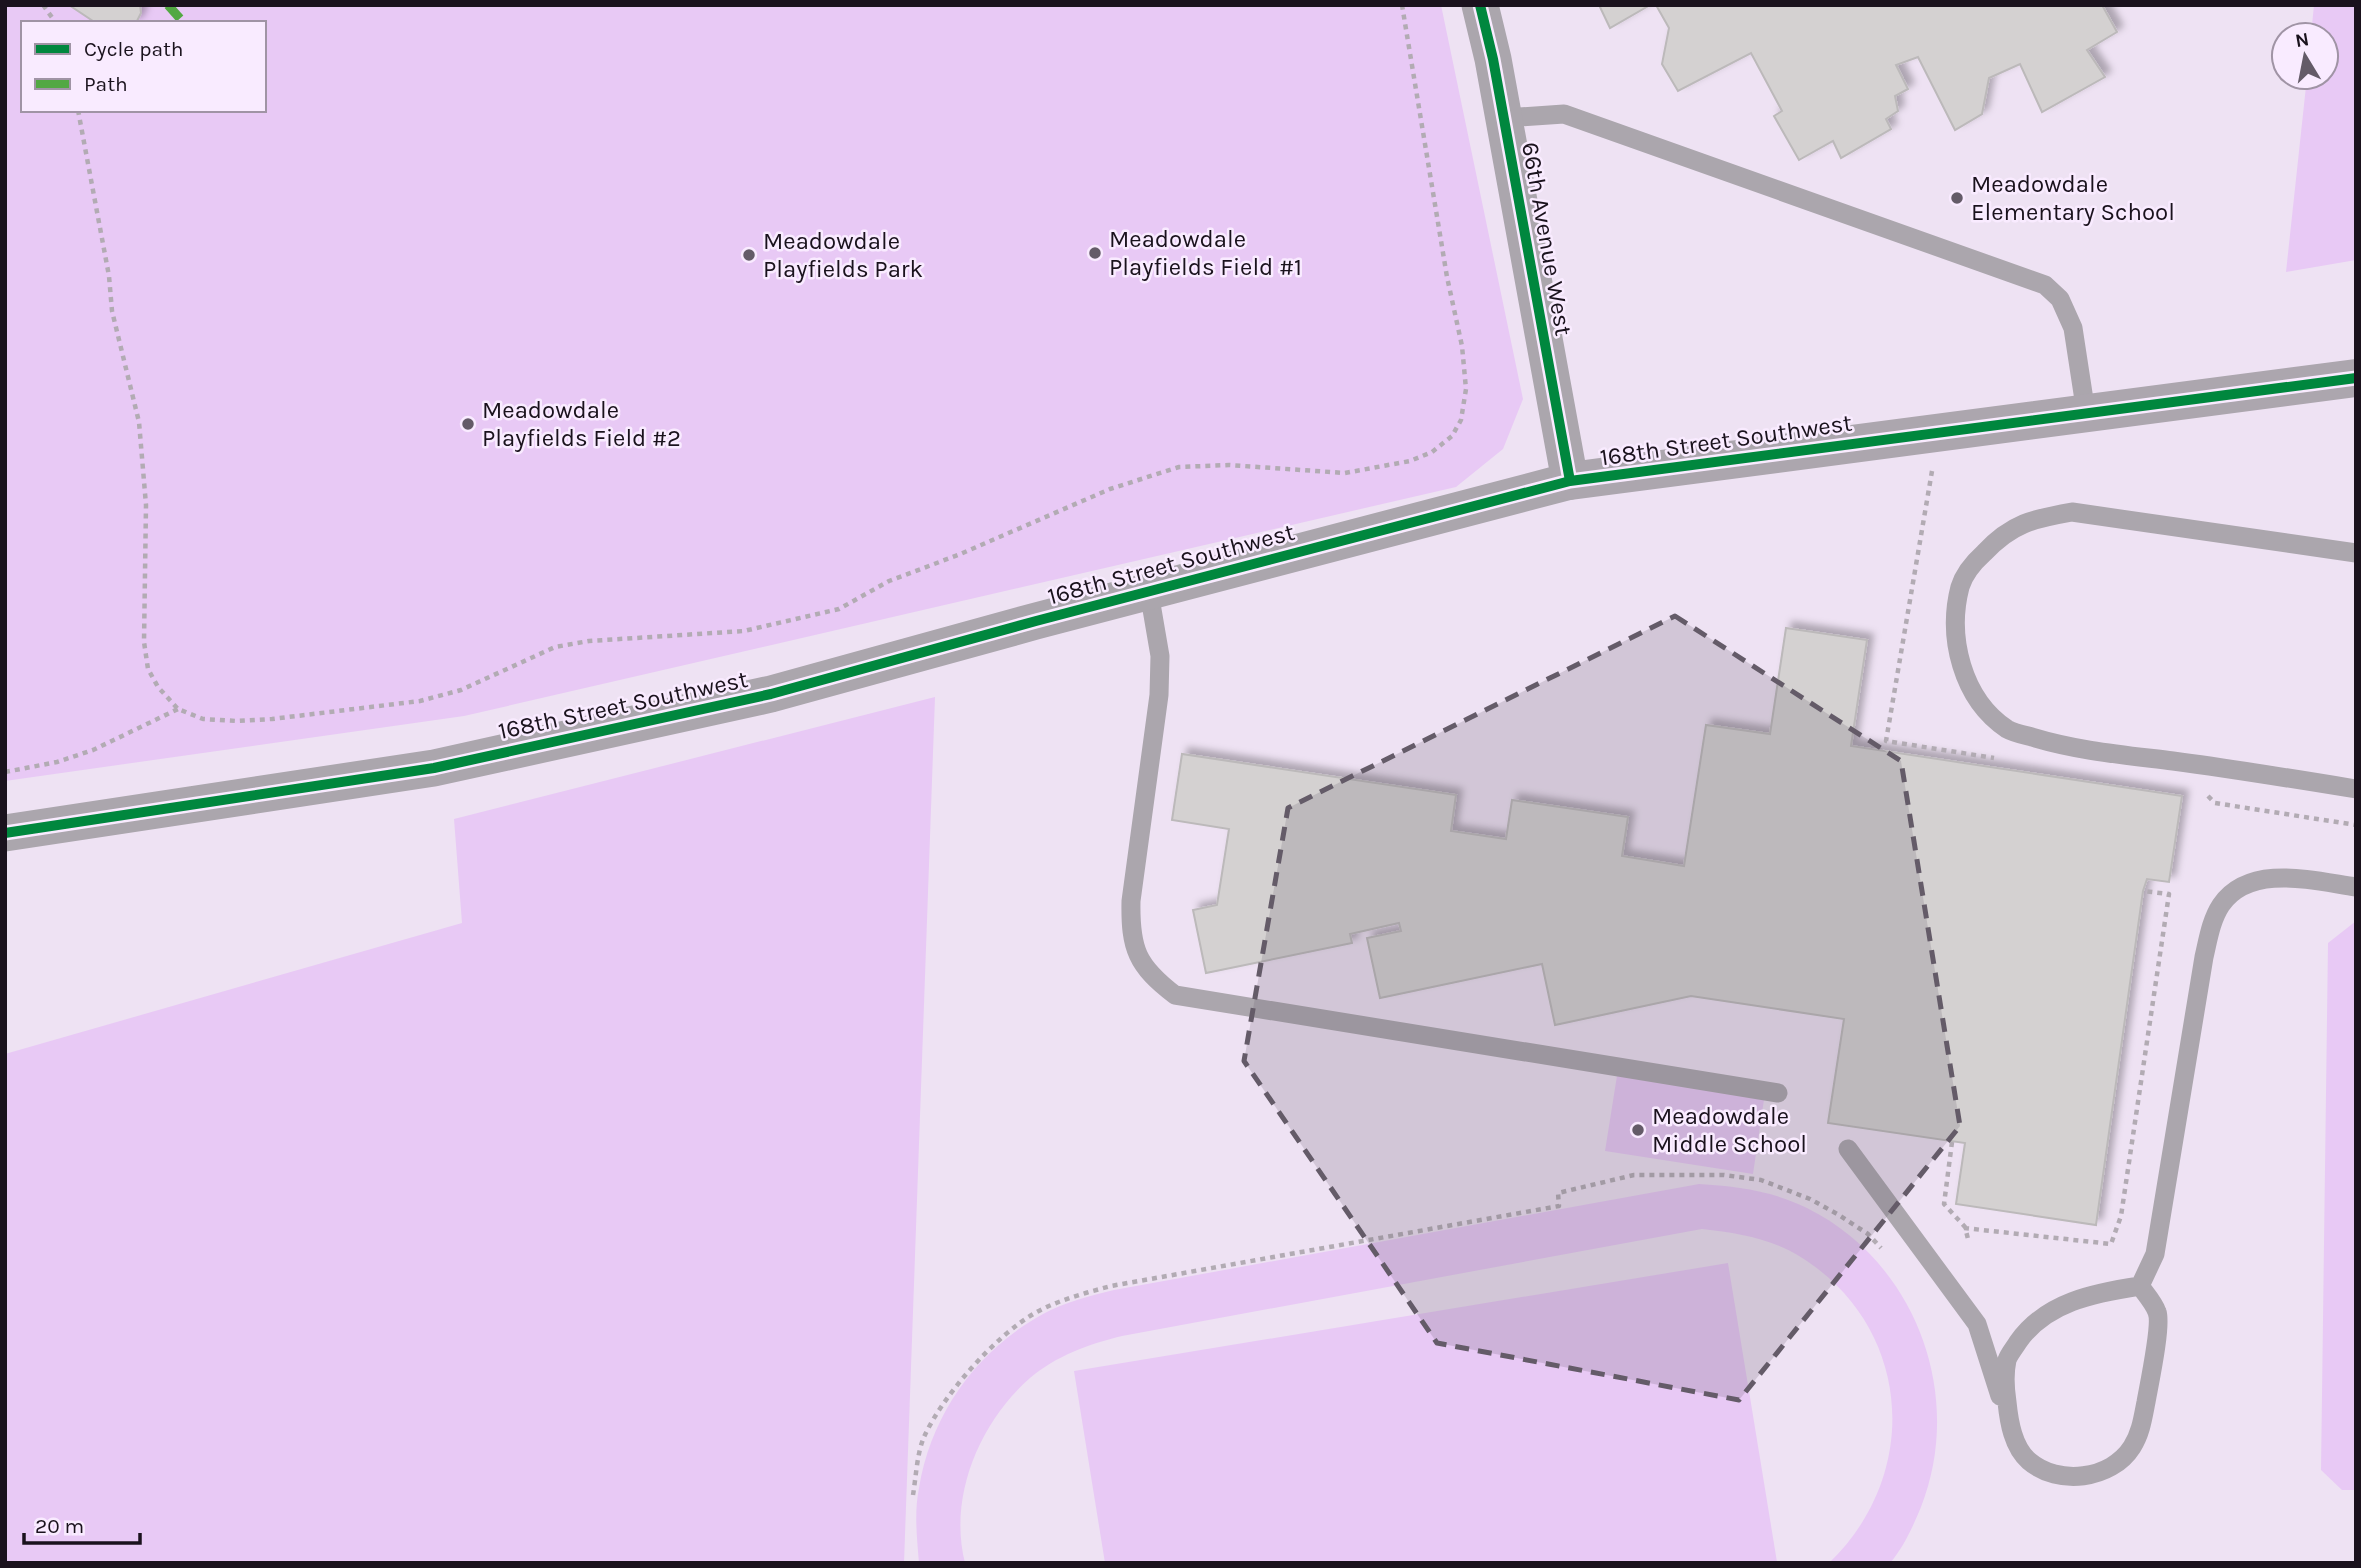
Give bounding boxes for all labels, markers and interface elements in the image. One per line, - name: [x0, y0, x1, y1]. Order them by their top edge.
- legend: [21, 21, 266, 112]
- north arrow: [2270, 21, 2340, 91]
- text: N: [2294, 28, 2311, 52]
- text: Cycle path: [84, 37, 184, 61]
- text: Path: [84, 72, 128, 96]
- street label: 66th Avenue West: [1516, 140, 1578, 338]
- place label: Meadowdale Elementary School: [1971, 170, 2175, 226]
- marker: Meadowdale Elementary School: [1949, 190, 1965, 206]
- place label: Meadowdale Playfields Field #1: [1109, 225, 1302, 281]
- place label: Meadowdale Playfields Park: [763, 227, 923, 283]
- marker: Meadowdale Playfields Field #1: [1087, 245, 1103, 261]
- marker: Meadowdale Playfields Park: [741, 247, 757, 263]
- place label: Meadowdale Playfields Field #2: [482, 396, 681, 452]
- street label: 168th Street Southwest: [1598, 408, 1854, 472]
- marker: Meadowdale Playfields Field #2: [460, 416, 476, 432]
- street label: 168th Street Southwest: [1045, 518, 1297, 610]
- street label: 168th Street Southwest: [496, 665, 750, 745]
- place label: Meadowdale Middle School: [1652, 1102, 1807, 1158]
- marker: Meadowdale Middle School: [1630, 1122, 1646, 1138]
- scale bar: [24, 1502, 140, 1546]
- text: 20 m: [35, 1514, 84, 1538]

